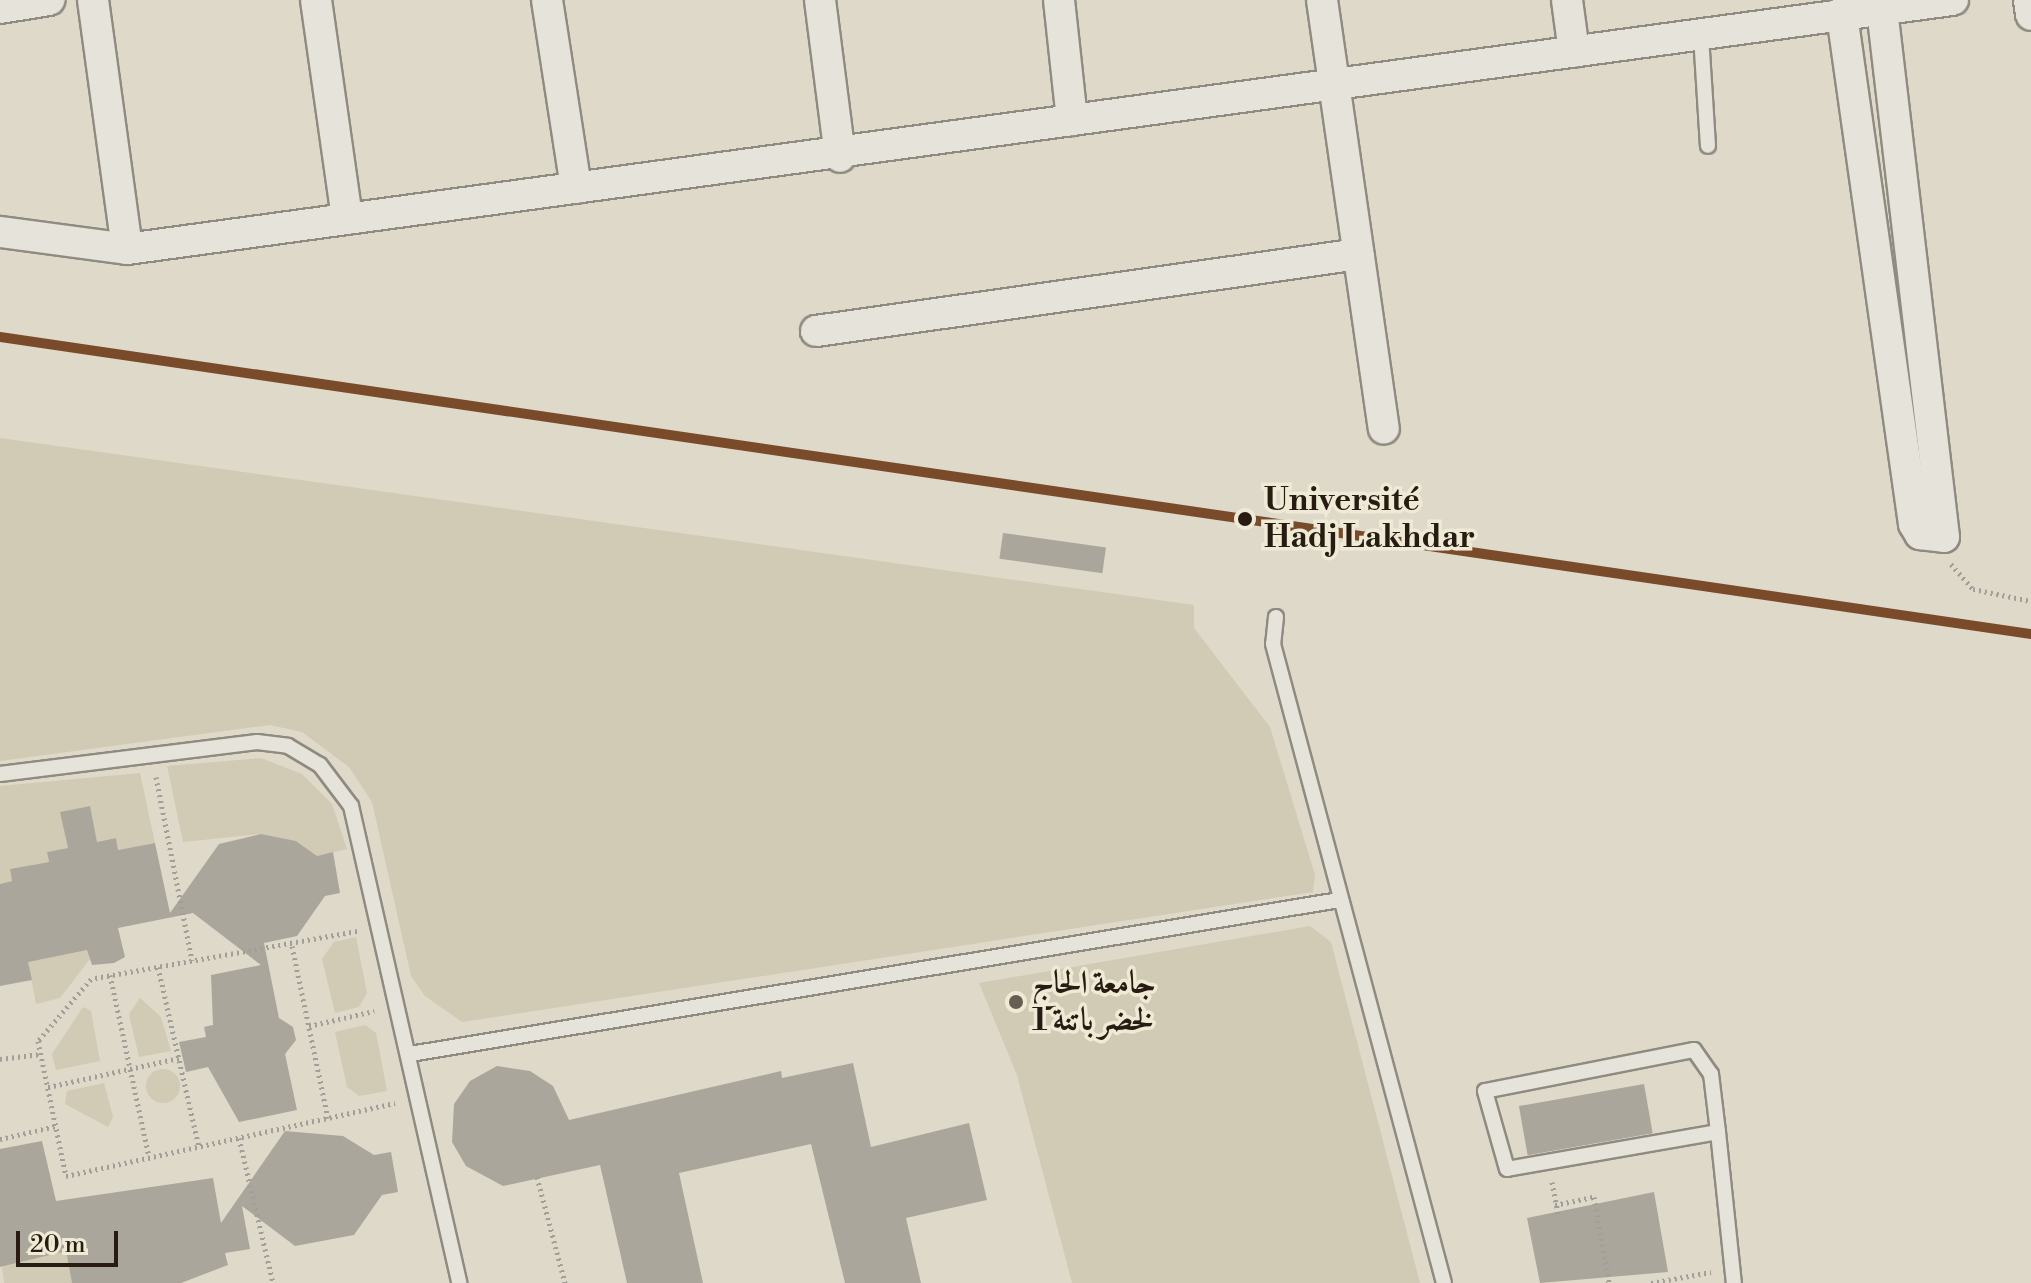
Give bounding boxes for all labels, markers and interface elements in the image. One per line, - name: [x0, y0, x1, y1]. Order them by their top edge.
- place label: Université Hadj Lakhdar: [1264, 482, 1475, 557]
- marker: Université Hadj Lakhdar: [1233, 507, 1257, 531]
- place label: جامعة الحاج لخضر باتنة 1: [1032, 965, 1156, 1040]
- marker: جامعة الحاج لخضر باتنة 1: [1007, 993, 1025, 1011]
- scale bar: [20, 1215, 122, 1265]
- text: 20 m: [30, 1230, 86, 1260]

